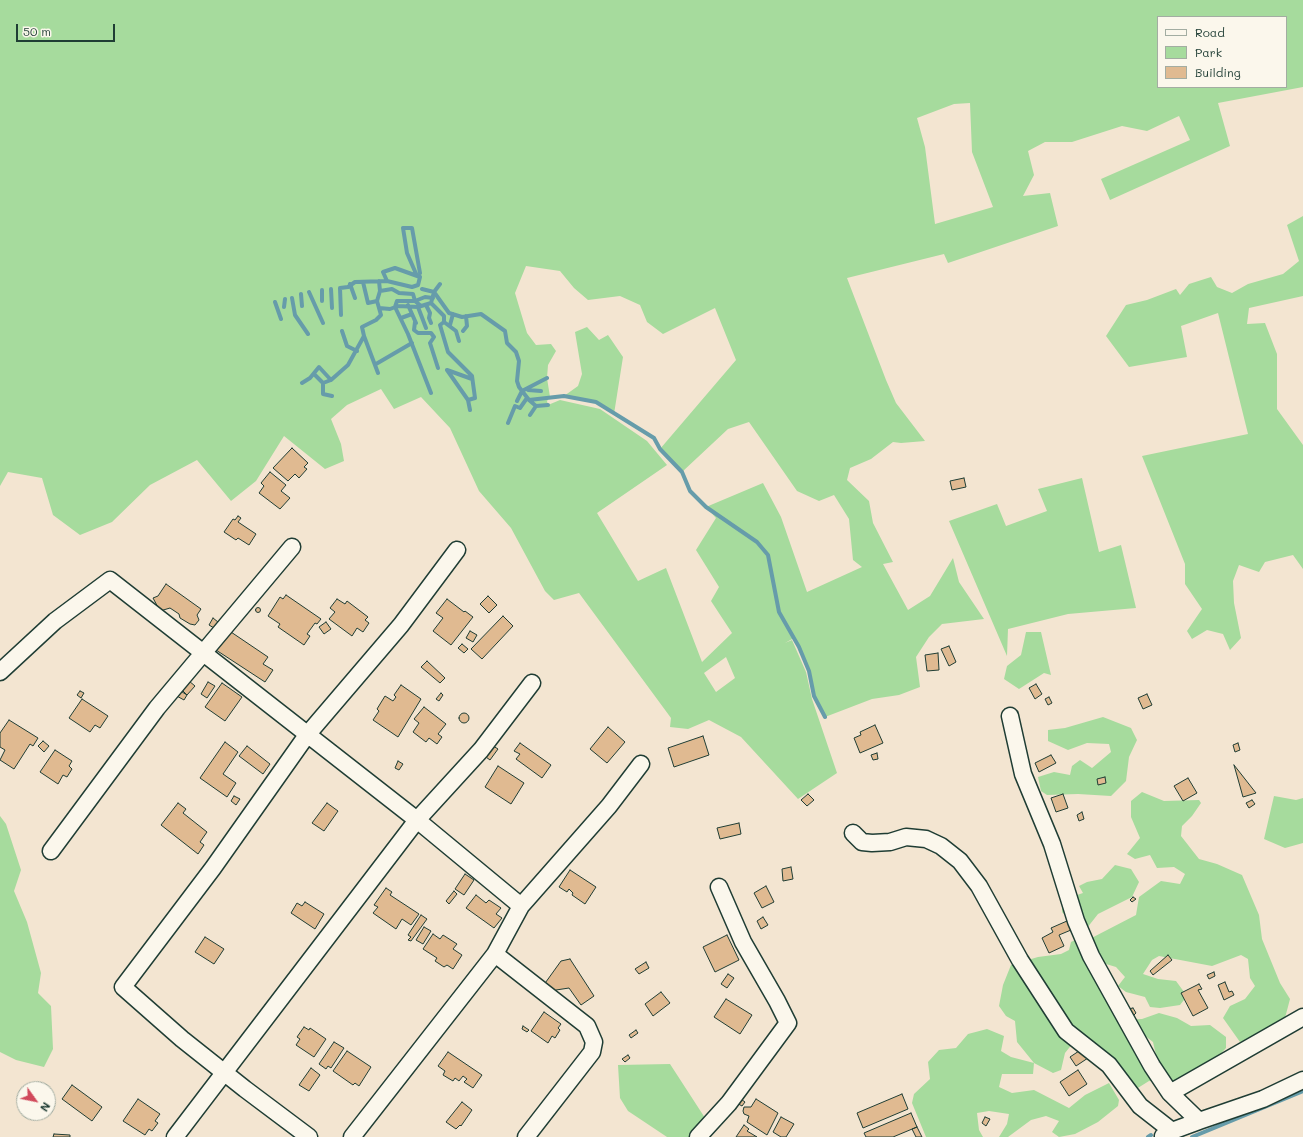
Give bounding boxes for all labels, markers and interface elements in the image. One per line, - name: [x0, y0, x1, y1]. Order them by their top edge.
- scale bar: [18, 16, 117, 42]
- legend: [1157, 16, 1287, 88]
- text: 50 m: [23, 23, 51, 39]
- text: Road: [1195, 24, 1225, 40]
- text: Park: [1195, 44, 1222, 60]
- text: Building: [1195, 64, 1241, 80]
- north arrow: [16, 1081, 56, 1121]
- text: N: [37, 1100, 54, 1115]

